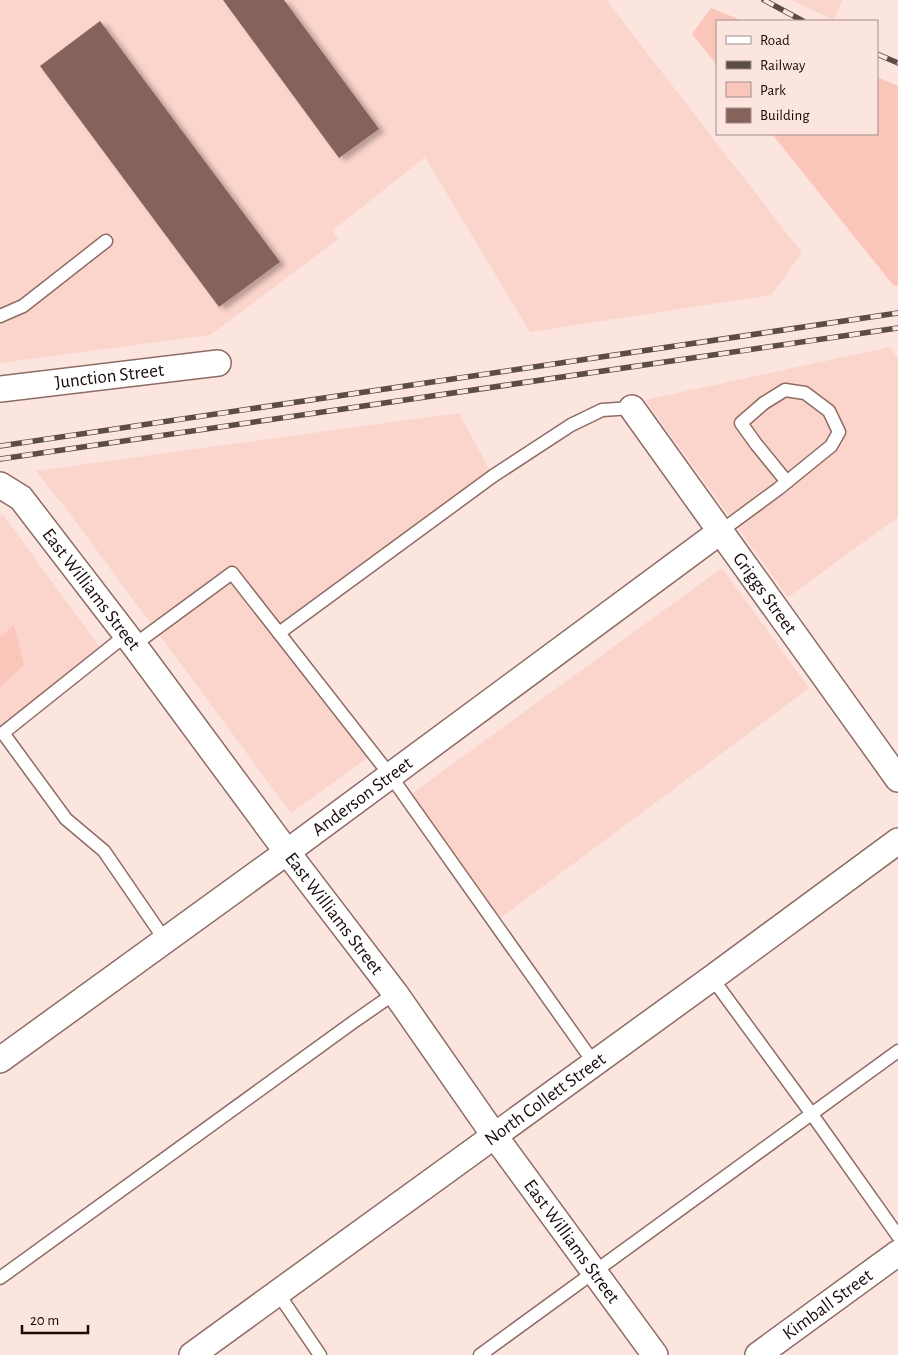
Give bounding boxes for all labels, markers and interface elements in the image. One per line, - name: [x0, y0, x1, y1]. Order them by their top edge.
- legend: [716, 20, 878, 135]
- text: Road: [760, 33, 790, 48]
- text: Railway: [760, 58, 806, 73]
- text: Park: [760, 83, 786, 98]
- text: Building: [760, 108, 810, 123]
- street label: Junction Street: [54, 360, 165, 392]
- street label: East Williams Street: [39, 525, 144, 654]
- street label: Griggs Street: [729, 549, 800, 638]
- street label: Anderson Street: [309, 753, 416, 839]
- street label: East Williams Street: [282, 849, 387, 978]
- street label: North Collett Street: [481, 1049, 609, 1149]
- street label: East Williams Street: [520, 1176, 623, 1307]
- street label: Kimball Street: [779, 1265, 876, 1343]
- scale bar: [22, 1302, 89, 1334]
- text: 20 m: [30, 1313, 59, 1328]

